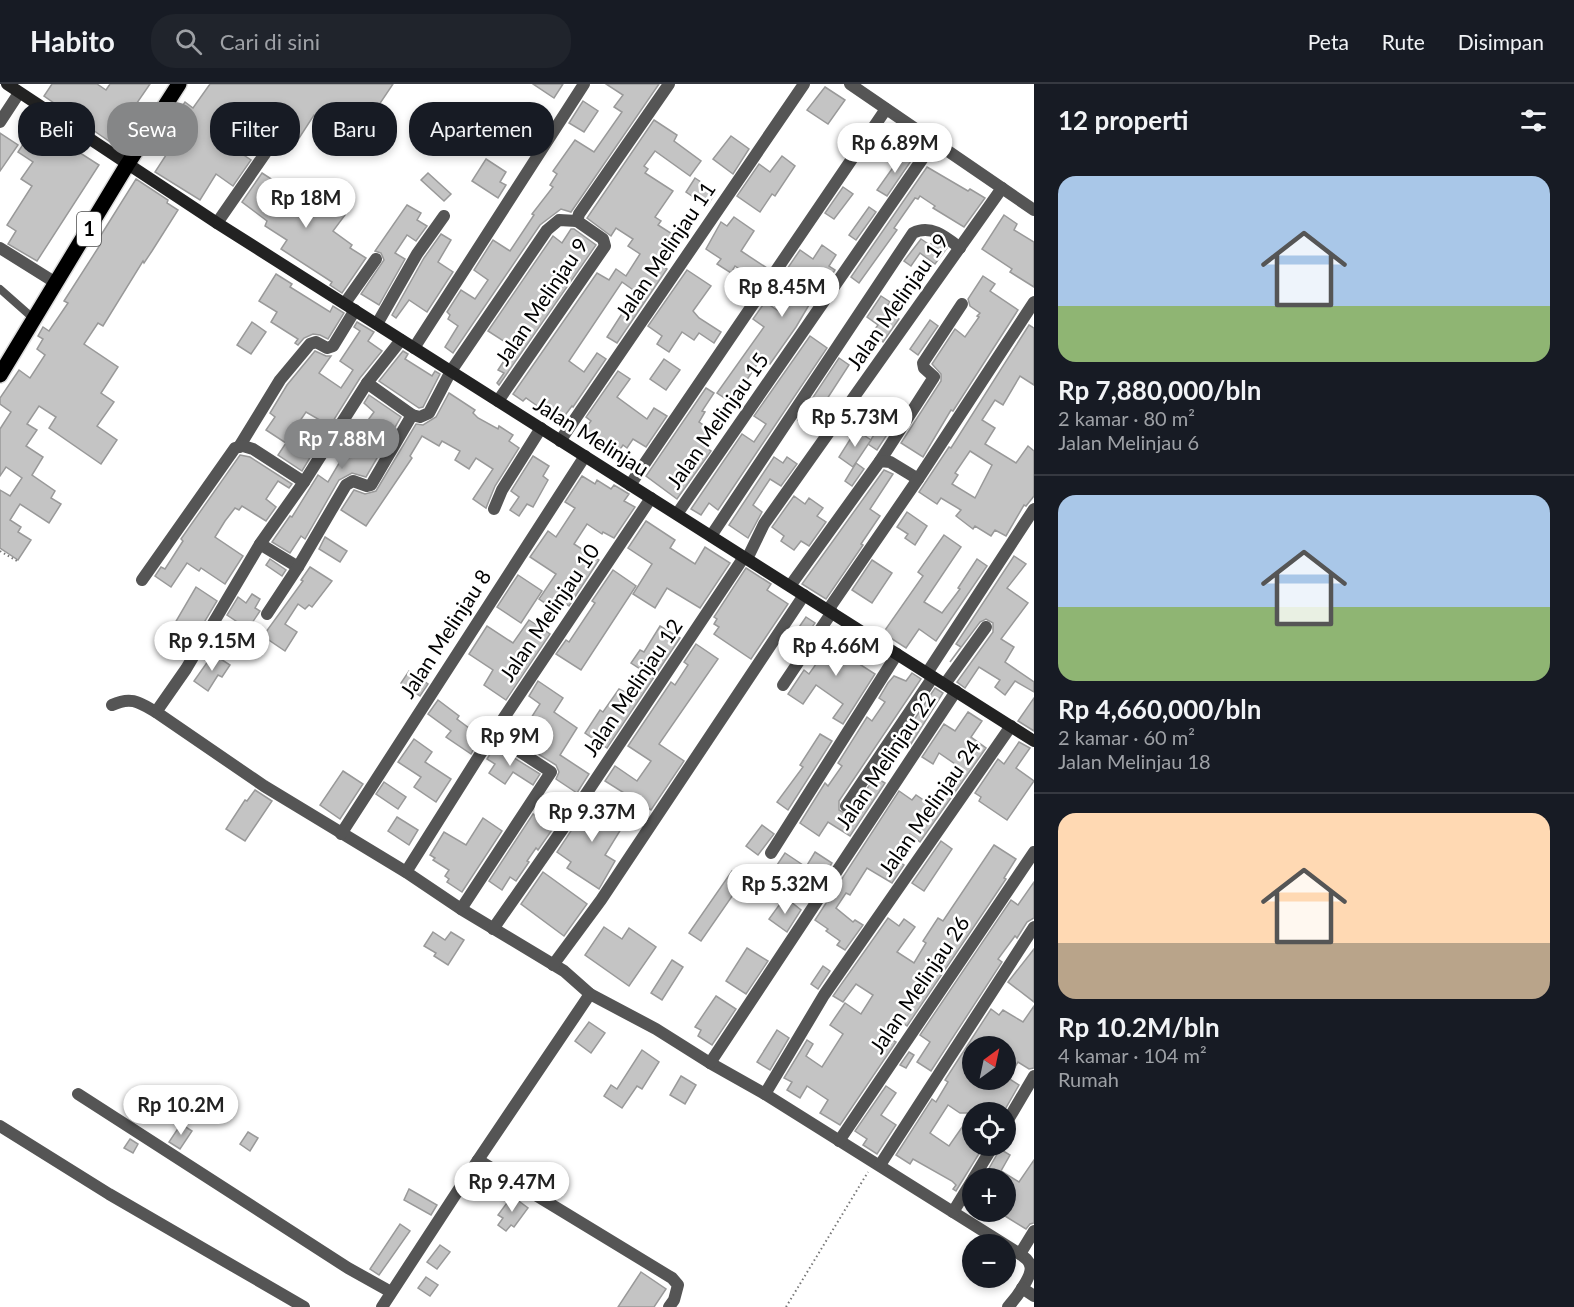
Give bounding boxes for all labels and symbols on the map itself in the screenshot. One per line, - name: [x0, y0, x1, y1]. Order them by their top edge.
- pin: Rp 6.89M: [833, 123, 957, 174]
- street label: Jalan Melinjau 11: [610, 177, 720, 324]
- pin: Rp 18M: [257, 178, 355, 229]
- road number: 1: [77, 212, 101, 246]
- street label: Jalan Melinjau 19: [841, 228, 953, 374]
- street label: Jalan Melinjau 9: [489, 233, 593, 370]
- pin: Rp 8.45M: [720, 267, 844, 318]
- street label: Jalan Melinjau 15: [661, 347, 773, 493]
- street label: Jalan Melinjau: [530, 391, 654, 481]
- pin: Rp 5.73M: [793, 397, 917, 448]
- pin: Rp 7.88M: [280, 419, 404, 470]
- street label: Jalan Melinjau 10: [494, 539, 604, 686]
- street label: Jalan Melinjau 8: [394, 564, 496, 702]
- street label: Jalan Melinjau 12: [577, 614, 687, 761]
- pin: Rp 9.15M: [150, 621, 274, 672]
- pin: Rp 4.66M: [774, 626, 898, 677]
- street label: Jalan Melinjau 22: [830, 687, 940, 834]
- pin: Rp 9M: [468, 716, 552, 767]
- street label: Jalan Melinjau 24: [873, 734, 985, 880]
- pin: Rp 9.37M: [530, 792, 654, 843]
- pin: Rp 5.32M: [723, 864, 847, 915]
- street label: Jalan Melinjau 26: [864, 911, 974, 1058]
- north arrow: [962, 1036, 1016, 1090]
- pin: Rp 10.2M: [119, 1085, 243, 1136]
- pin: Rp 9.47M: [450, 1162, 574, 1213]

